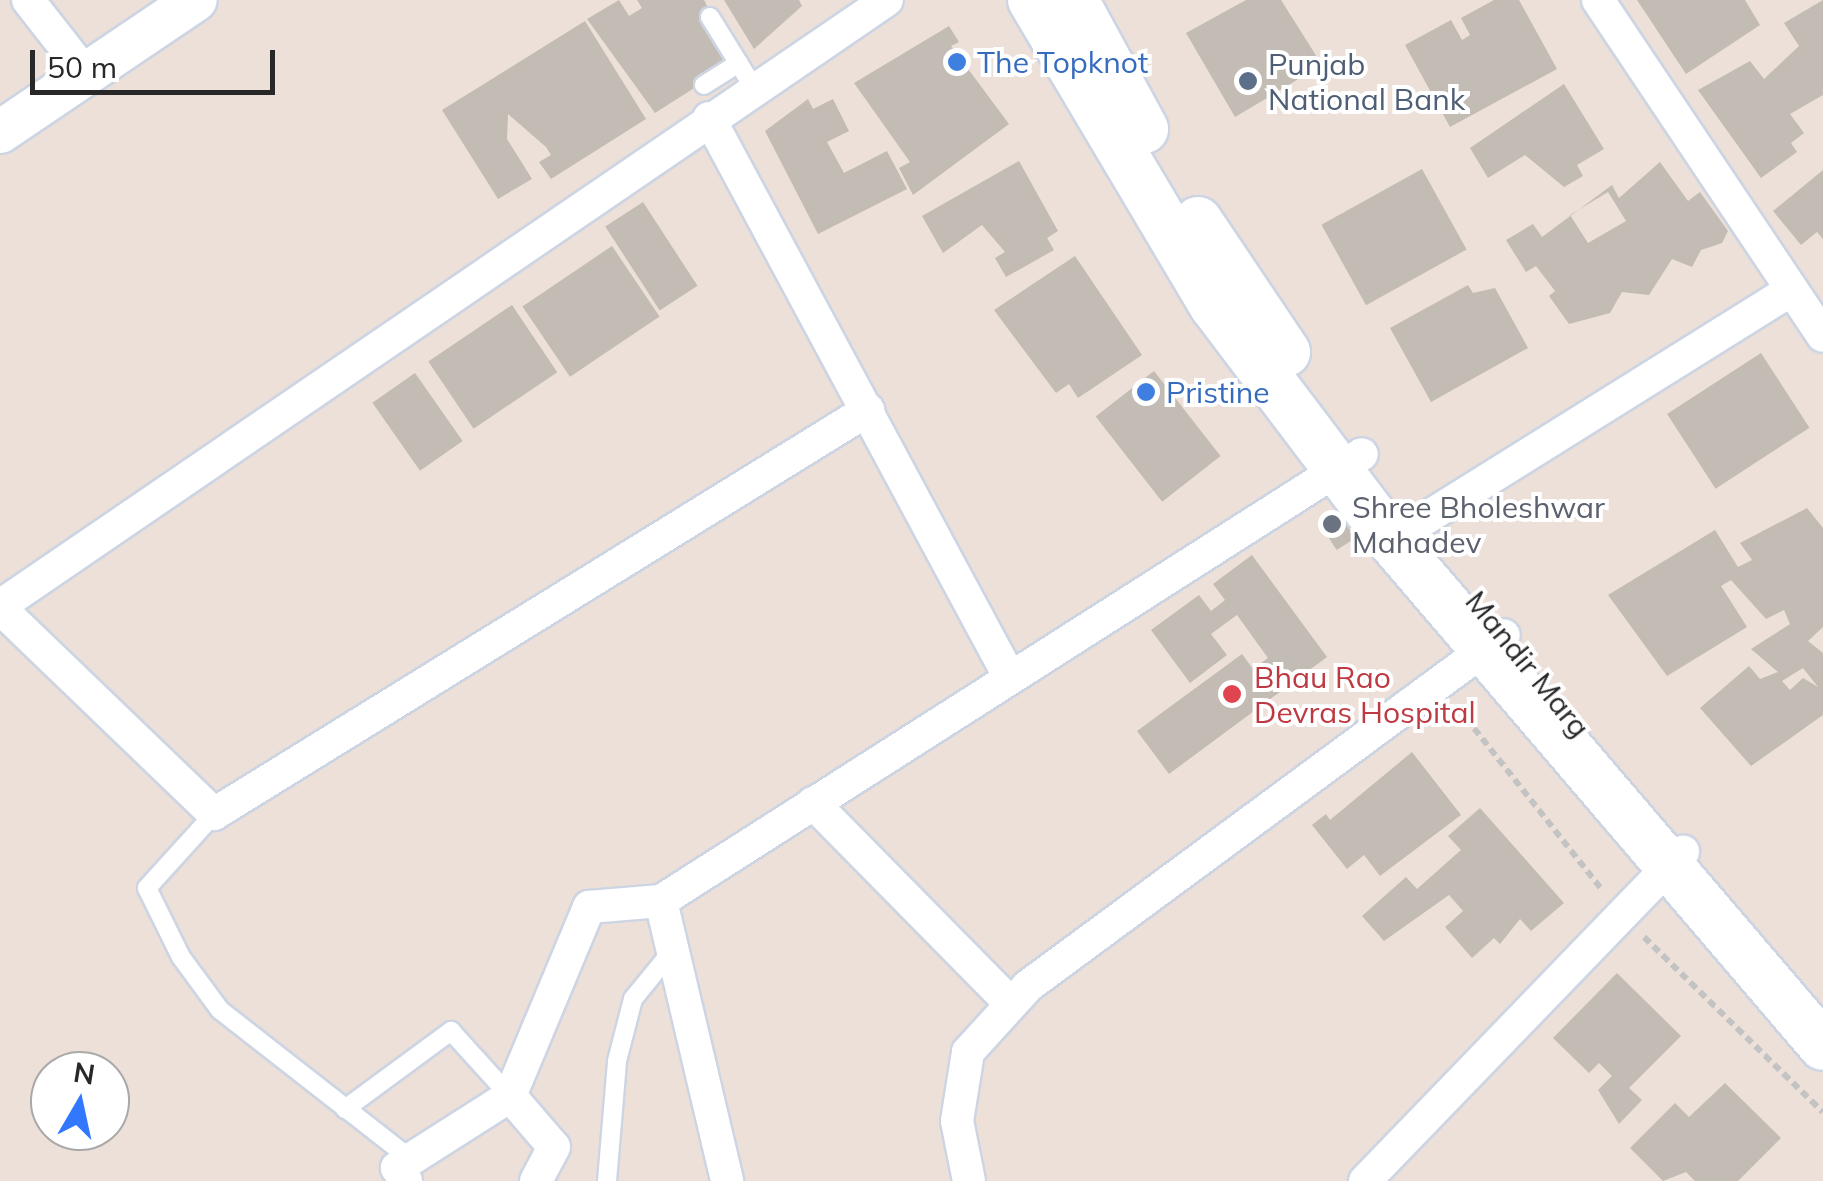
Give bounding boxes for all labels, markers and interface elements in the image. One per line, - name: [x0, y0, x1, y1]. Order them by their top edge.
- scale bar: [35, 30, 280, 92]
- place label: The Topknot: [977, 44, 1148, 80]
- place label: Punjab National Bank: [1268, 46, 1465, 116]
- text: 50 m: [47, 48, 117, 86]
- marker: The Topknot: [946, 51, 968, 73]
- marker: Punjab National Bank: [1237, 70, 1259, 92]
- place label: Pristine: [1166, 374, 1270, 410]
- marker: Pristine: [1135, 381, 1157, 403]
- place label: Shree Bholeshwar Mahadev: [1352, 489, 1605, 560]
- marker: Shree Bholeshwar Mahadev: [1321, 513, 1343, 535]
- street label: Mandir Marg: [1458, 584, 1598, 744]
- place label: Bhau Rao Devras Hospital: [1254, 659, 1476, 730]
- marker: Bhau Rao Devras Hospital: [1219, 681, 1245, 707]
- north arrow: [30, 1051, 130, 1151]
- text: N: [71, 1054, 98, 1092]

